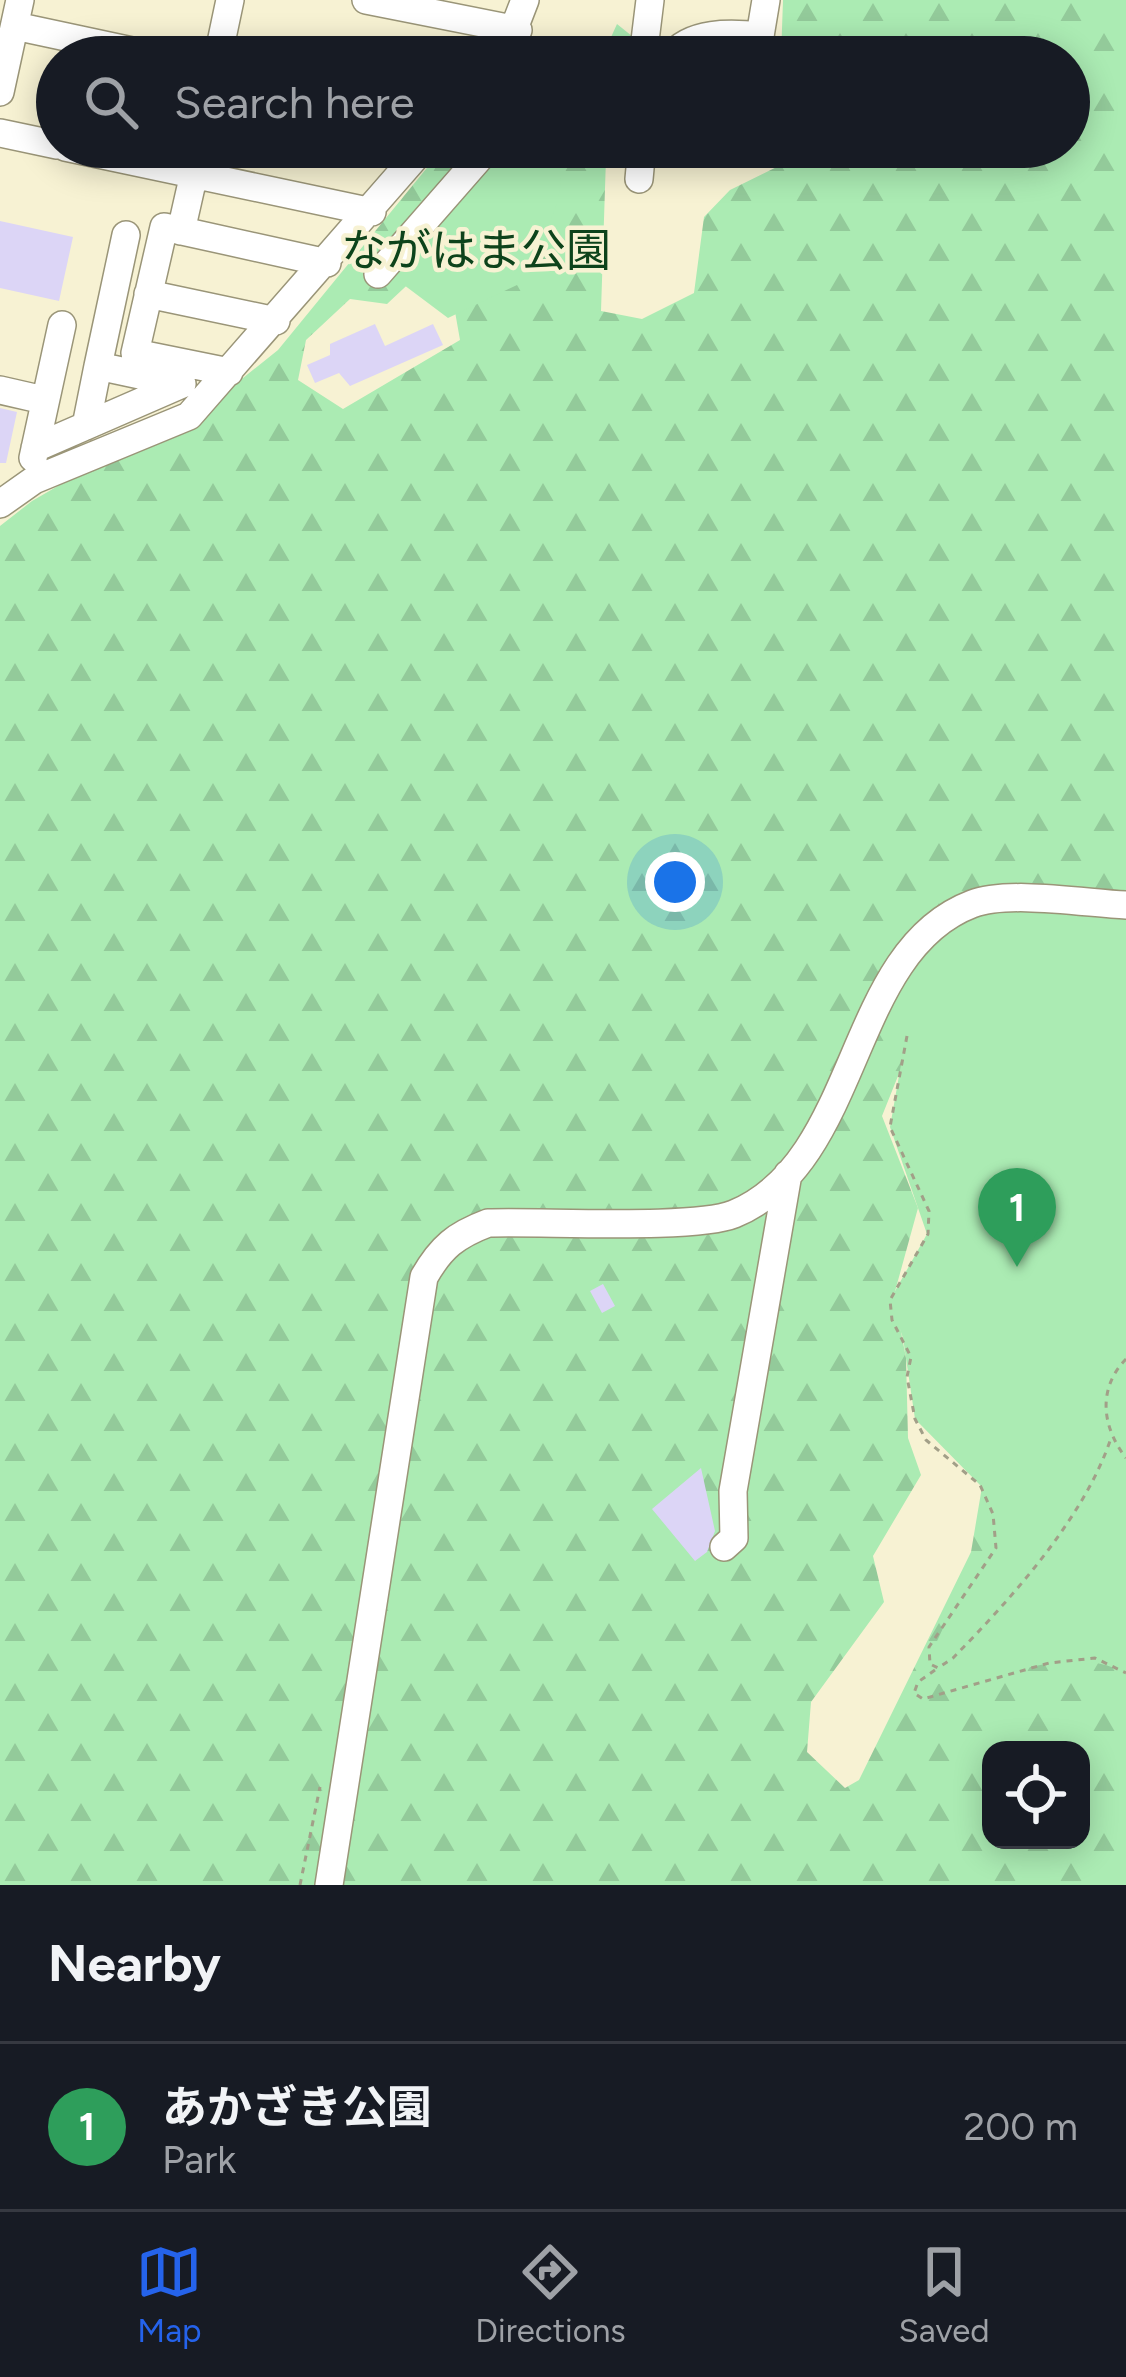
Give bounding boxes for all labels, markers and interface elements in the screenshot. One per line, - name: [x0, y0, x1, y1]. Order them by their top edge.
- search box: [36, 36, 1090, 168]
- icon: search: [78, 69, 144, 135]
- text: Search here: [174, 75, 414, 129]
- park label: ながはま公園: [341, 223, 611, 277]
- your location: [645, 852, 705, 912]
- pin: 1: [978, 1168, 1056, 1267]
- map controls: [982, 1741, 1090, 1849]
- button: locate: [982, 1741, 1090, 1849]
- text: Nearby: [48, 1933, 221, 1994]
- text: あかざき公園: [162, 2080, 432, 2134]
- text: 1: [79, 2103, 95, 2150]
- text: 200 m: [963, 2103, 1078, 2150]
- text: Park: [162, 2136, 236, 2183]
- tab: Map: [136, 2239, 202, 2350]
- tab: Directions: [475, 2239, 626, 2350]
- tab: Saved: [899, 2239, 990, 2350]

